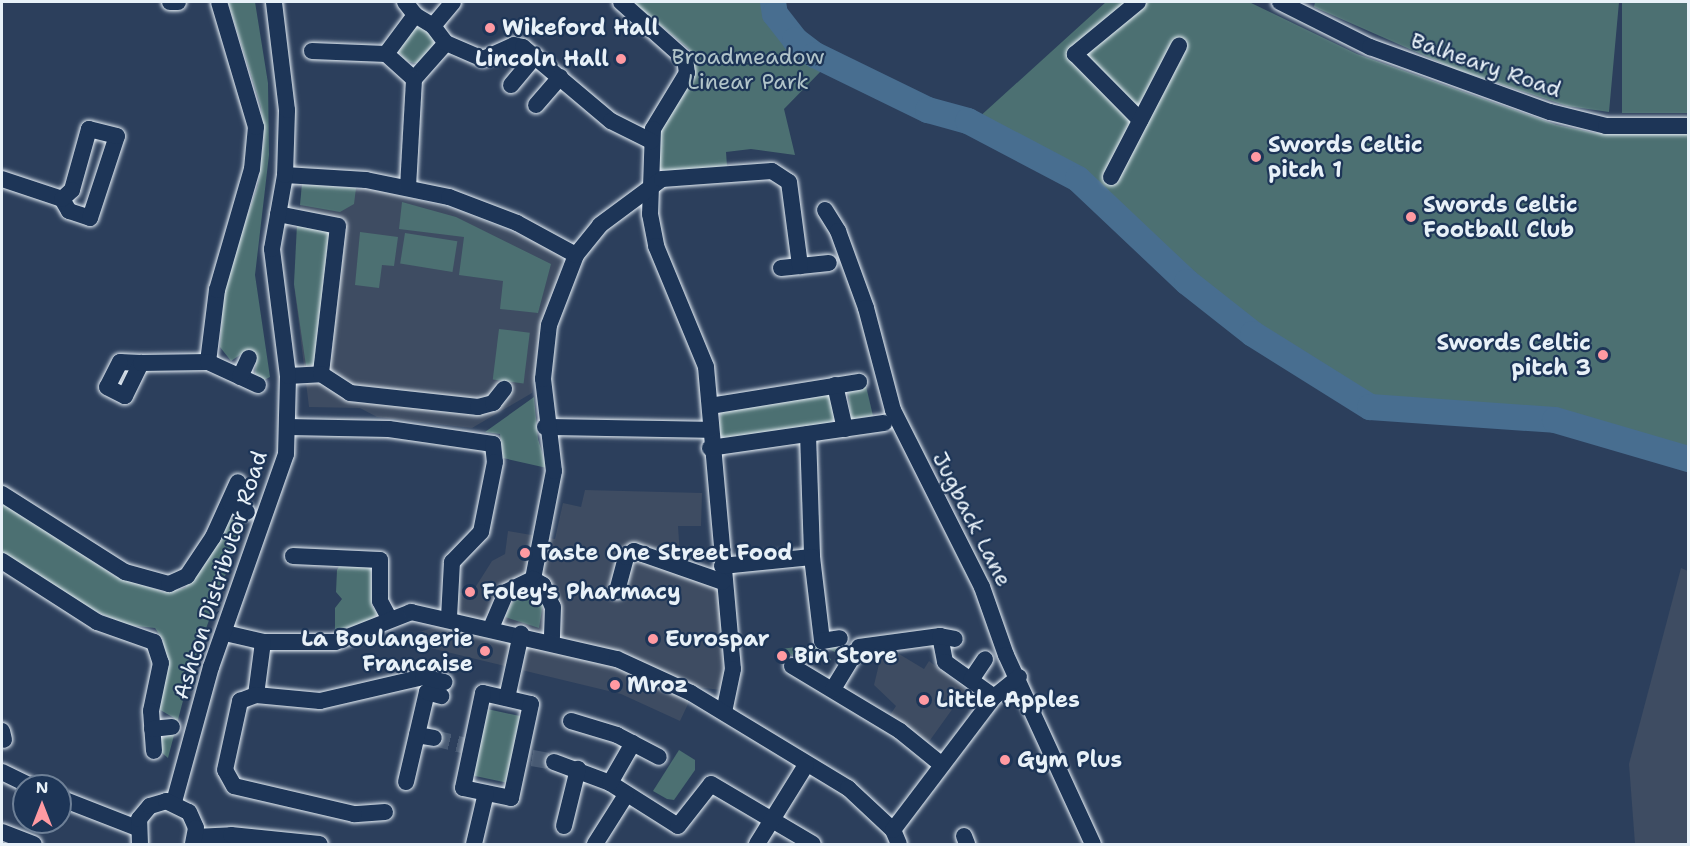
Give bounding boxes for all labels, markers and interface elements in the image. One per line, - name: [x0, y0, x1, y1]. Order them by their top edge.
- place label: Wikeford Hall: [502, 15, 659, 41]
- marker: Wikeford Hall: [483, 21, 497, 35]
- street label: Balheary Road: [1407, 27, 1565, 103]
- park label: Broadmeadow Linear Park: [671, 43, 825, 94]
- place label: Lincoln Hall: [475, 46, 609, 72]
- marker: Lincoln Hall: [614, 52, 628, 66]
- place label: Swords Celtic pitch 1: [1268, 131, 1423, 182]
- marker: Swords Celtic pitch 1: [1249, 150, 1263, 164]
- place label: Swords Celtic Football Club: [1423, 191, 1578, 242]
- marker: Swords Celtic Football Club: [1404, 210, 1418, 224]
- place label: Swords Celtic pitch 3: [1436, 329, 1591, 380]
- marker: Swords Celtic pitch 3: [1596, 348, 1610, 362]
- street label: Jugback Lane: [927, 447, 1017, 591]
- street label: Ashton Distributor Road: [167, 448, 273, 702]
- place label: Taste One Street Food: [537, 540, 793, 566]
- marker: Taste One Street Food: [518, 546, 532, 560]
- place label: Foley's Pharmacy: [482, 579, 681, 605]
- marker: Foley's Pharmacy: [463, 585, 477, 599]
- place label: La Boulangerie Francaise: [301, 625, 473, 676]
- place label: Eurospar: [665, 626, 770, 652]
- marker: Eurospar: [646, 632, 660, 646]
- place label: Bin Store: [794, 643, 898, 669]
- marker: La Boulangerie Francaise: [478, 644, 492, 658]
- marker: Bin Store: [775, 649, 789, 663]
- place label: Mroz: [627, 672, 688, 698]
- marker: Mroz: [608, 678, 622, 692]
- place label: Little Apples: [936, 687, 1080, 713]
- marker: Little Apples: [917, 693, 931, 707]
- place label: Gym Plus: [1017, 747, 1122, 773]
- marker: Gym Plus: [998, 753, 1012, 767]
- north arrow: [12, 774, 72, 834]
- text: N: [36, 777, 48, 798]

